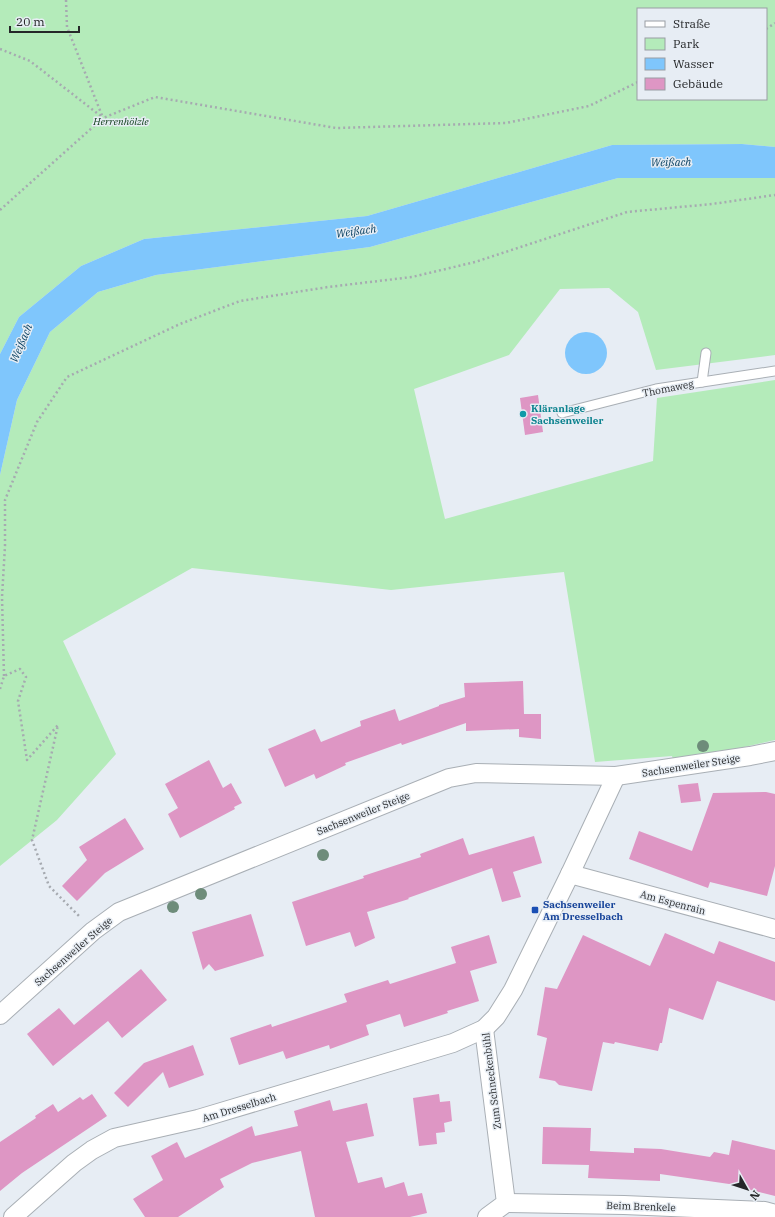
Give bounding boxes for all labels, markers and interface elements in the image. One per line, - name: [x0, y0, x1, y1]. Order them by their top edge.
- scale bar: [10, 8, 79, 34]
- legend: [637, 8, 767, 100]
- text: 20 m: [16, 14, 45, 29]
- text: Straße: [673, 16, 710, 31]
- text: Park: [673, 36, 699, 51]
- text: Wasser: [673, 56, 715, 71]
- text: Gebäude: [673, 76, 723, 91]
- park label: Herrenhölzle: [92, 115, 149, 128]
- water label: Weißach: [651, 155, 691, 169]
- water label: Weißach: [335, 221, 377, 241]
- water label: Weißach: [7, 322, 35, 364]
- street label: Thomaweg: [641, 377, 695, 400]
- place label: Kläranlage Sachsenweiler: [531, 402, 603, 427]
- marker: Kläranlage Sachsenweiler: [518, 409, 528, 419]
- street label: Sachsenweiler Steige: [641, 751, 741, 780]
- street label: Sachsenweiler Steige: [315, 789, 412, 838]
- street label: Am Espenrain: [639, 887, 708, 918]
- place label: Sachsenweiler Am Dresselbach: [543, 898, 624, 923]
- marker: Sachsenweiler Am Dresselbach: [530, 905, 540, 915]
- street label: Sachsenweiler Steige: [32, 914, 115, 989]
- street label: Zum Schneckenbühl: [479, 1032, 504, 1130]
- street label: Am Dresselbach: [201, 1090, 278, 1125]
- north arrow: [727, 1169, 767, 1209]
- text: N: [746, 1188, 763, 1203]
- street label: Beim Brenkele: [606, 1199, 676, 1214]

